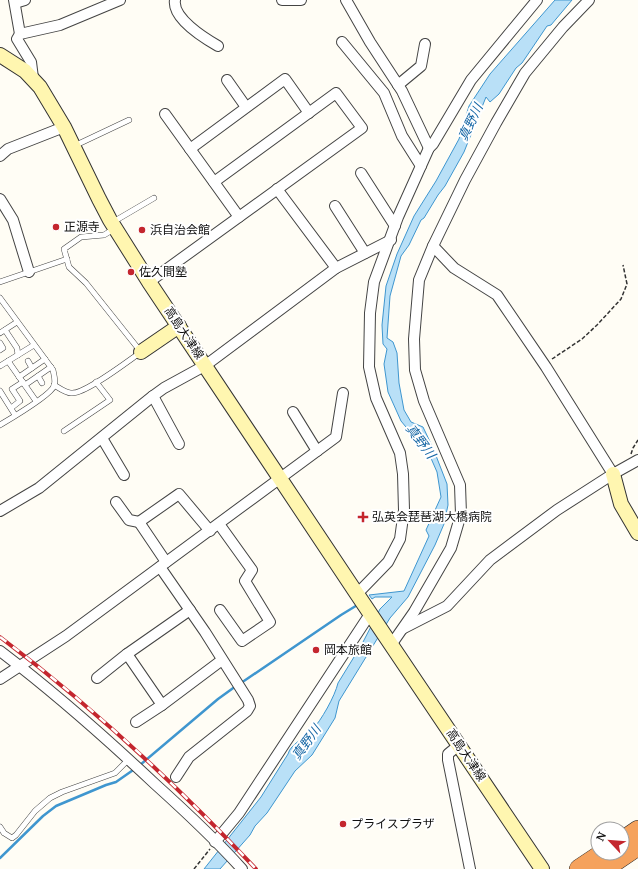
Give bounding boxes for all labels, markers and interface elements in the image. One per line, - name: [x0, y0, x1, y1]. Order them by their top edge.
- water label: 真野川: [453, 99, 488, 143]
- place label: 正源寺: [64, 219, 100, 234]
- marker: 正源寺: [51, 222, 61, 232]
- place label: 浜自治会館: [150, 222, 210, 237]
- marker: 浜自治会館: [137, 225, 147, 235]
- place label: 佐久間塾: [139, 264, 187, 279]
- marker: 佐久間塾: [126, 267, 136, 277]
- street label: 高島大津線: [161, 304, 207, 362]
- water label: 真野川: [402, 420, 441, 464]
- place label: 弘英会琵琶湖大橋病院: [372, 509, 492, 524]
- marker: 弘英会琵琶湖大橋病院: [357, 511, 369, 523]
- place label: 岡本旅館: [324, 642, 372, 657]
- marker: 岡本旅館: [311, 645, 321, 655]
- water label: 真野川: [287, 719, 326, 763]
- street label: 高島大津線: [443, 726, 489, 784]
- place label: プライスプラザ: [351, 816, 435, 831]
- marker: プライスプラザ: [338, 819, 348, 829]
- north arrow: [590, 821, 630, 861]
- text: N: [593, 829, 609, 843]

